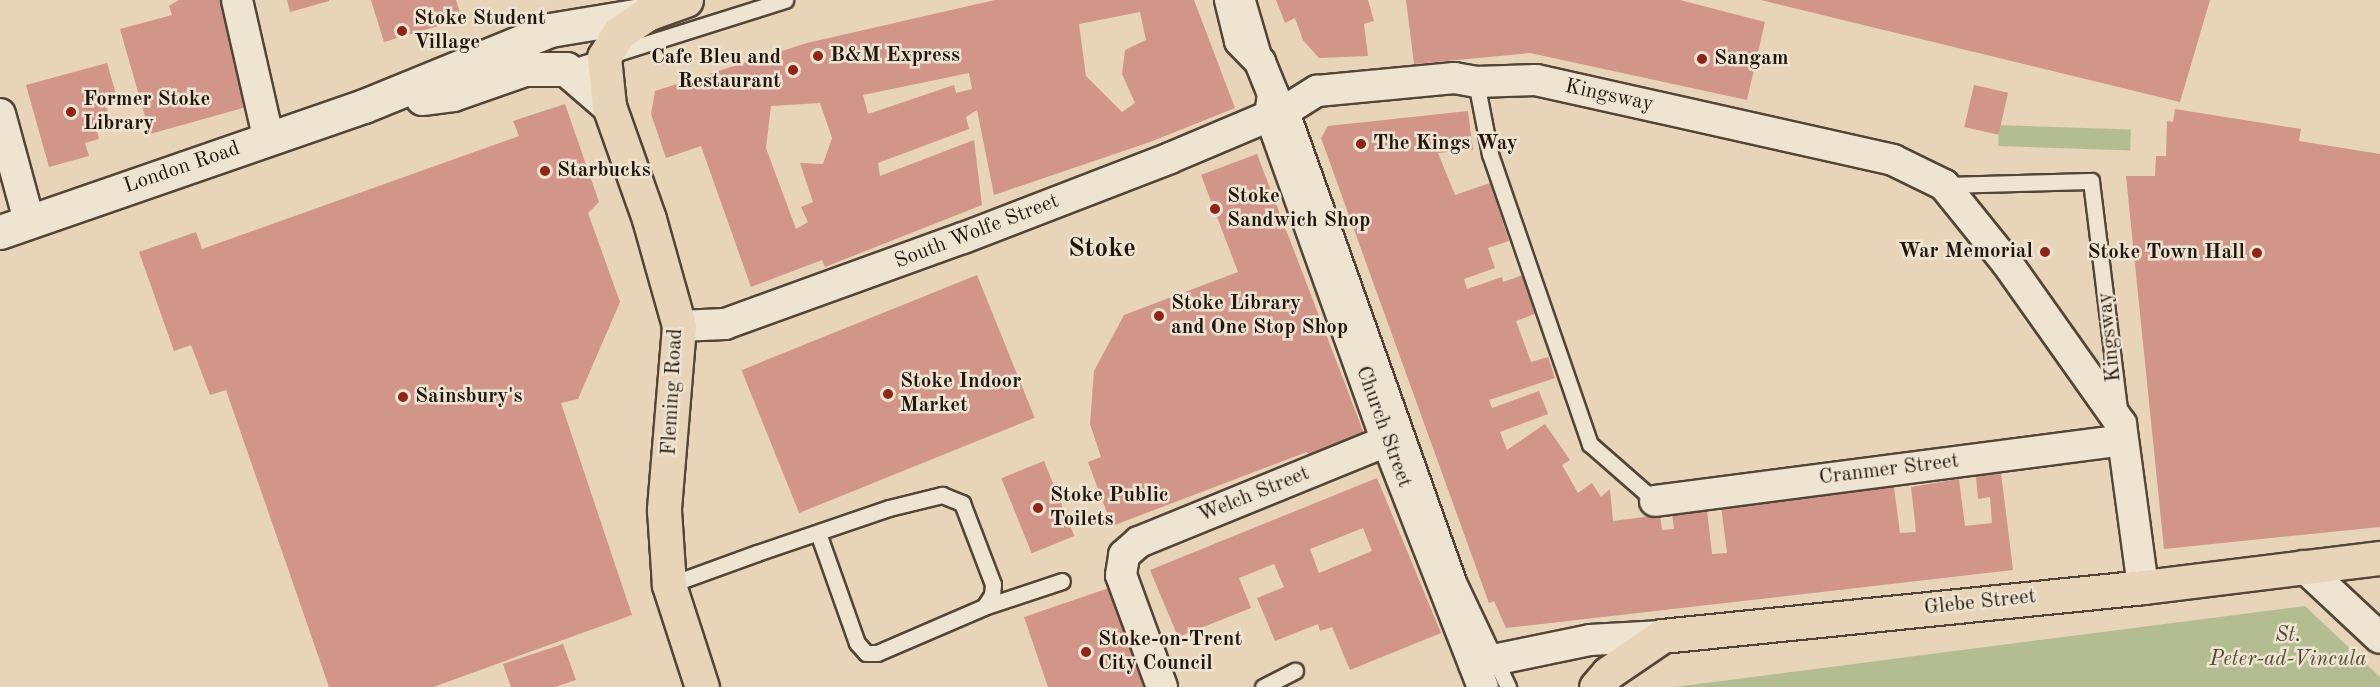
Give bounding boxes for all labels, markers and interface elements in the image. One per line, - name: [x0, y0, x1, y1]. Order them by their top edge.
- place label: Stoke Student Village: [414, 6, 546, 56]
- marker: Stoke Student Village: [395, 24, 409, 38]
- place label: B&M Express: [830, 43, 960, 69]
- place label: Cafe Bleu and Restaurant: [651, 45, 781, 95]
- place label: Sangam: [1714, 46, 1788, 72]
- marker: B&M Express: [811, 49, 825, 63]
- marker: Sangam: [1695, 52, 1709, 66]
- marker: Cafe Bleu and Restaurant: [786, 63, 800, 77]
- street label: Kingsway: [1562, 74, 1656, 118]
- place label: Former Stoke Library: [83, 87, 210, 137]
- marker: Former Stoke Library: [64, 105, 78, 119]
- place label: The Kings Way: [1373, 131, 1518, 157]
- street label: London Road: [121, 136, 243, 200]
- marker: The Kings Way: [1354, 137, 1368, 151]
- place label: Starbucks: [557, 158, 651, 184]
- marker: Starbucks: [538, 164, 552, 178]
- place label: Stoke Sandwich Shop: [1227, 184, 1370, 234]
- street label: South Wolfe Street: [891, 189, 1063, 275]
- marker: Stoke Sandwich Shop: [1208, 202, 1222, 216]
- district label: Stoke: [1068, 233, 1136, 265]
- place label: War Memorial: [1898, 239, 2033, 265]
- place label: Stoke Town Hall: [2088, 240, 2245, 266]
- marker: War Memorial: [2038, 245, 2052, 259]
- marker: Stoke Town Hall: [2250, 246, 2264, 260]
- place label: Stoke Library and One Stop Shop: [1171, 291, 1348, 341]
- street label: Kingsway: [2093, 291, 2127, 383]
- marker: Stoke Library and One Stop Shop: [1152, 309, 1166, 323]
- street label: Fleming Road: [657, 328, 689, 456]
- street label: Church Street: [1349, 363, 1417, 491]
- place label: Stoke Indoor Market: [900, 369, 1021, 419]
- place label: Sainsbury's: [415, 384, 522, 410]
- marker: Stoke Indoor Market: [881, 387, 895, 401]
- marker: Sainsbury's: [396, 390, 410, 404]
- street label: Cranmer Street: [1818, 449, 1960, 491]
- street label: Welch Street: [1195, 461, 1313, 529]
- place label: Stoke Public Toilets: [1050, 483, 1169, 533]
- marker: Stoke Public Toilets: [1031, 501, 1045, 515]
- street label: Glebe Street: [1923, 585, 2037, 621]
- park label: St. Peter-ad-Vincula: [2209, 623, 2367, 673]
- place label: Stoke-on-Trent City Council: [1098, 627, 1242, 677]
- marker: Stoke-on-Trent City Council: [1079, 645, 1093, 659]

